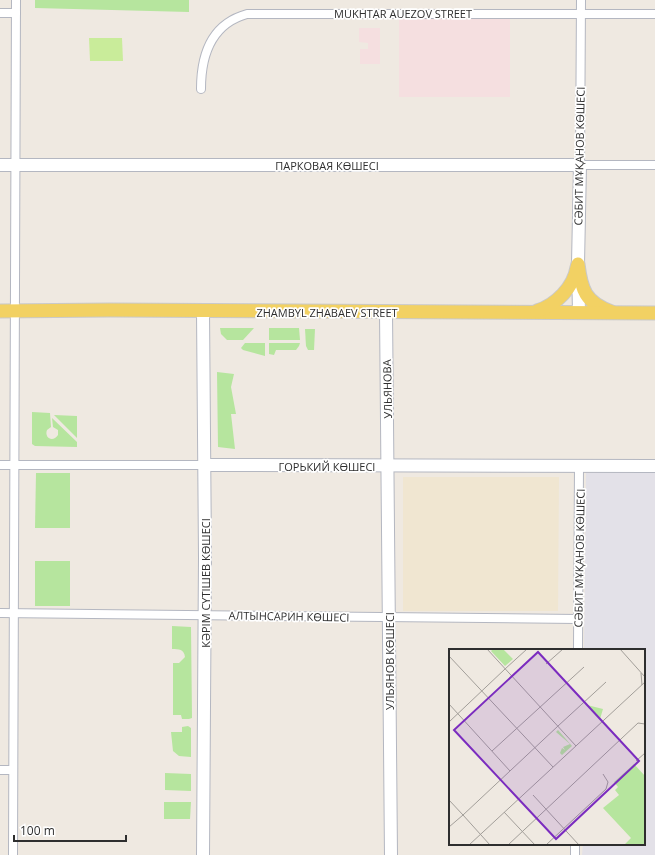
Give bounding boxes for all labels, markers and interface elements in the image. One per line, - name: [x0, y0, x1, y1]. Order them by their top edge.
- street label: MUKHTAR AUEZOV STREET: [334, 6, 472, 21]
- street label: СӘБИТ МҰҚАНОВ КӨШЕСІ: [570, 87, 588, 225]
- street label: ПАРКОВАЯ КӨШЕСІ: [275, 158, 379, 173]
- street label: ZHAMBYL ZHABAEV STREET: [256, 305, 398, 320]
- street label: УЛЬЯНОВА: [379, 359, 395, 419]
- street label: ГОРЬКИЙ КӨШЕСІ: [279, 459, 375, 474]
- street label: СӘБИТ МҰҚАНОВ КӨШЕСІ: [570, 489, 588, 627]
- street label: КӘРІМ СҮТІШЕВ КӨШЕСІ: [198, 518, 213, 648]
- street label: АЛТЫНСАРИН КӨШЕСІ: [228, 607, 350, 625]
- street label: УЛЬЯНОВ КӨШЕСІ: [382, 612, 397, 710]
- inset map: [449, 649, 645, 845]
- scale bar: [14, 817, 126, 843]
- text: 100 m: [20, 822, 55, 839]

